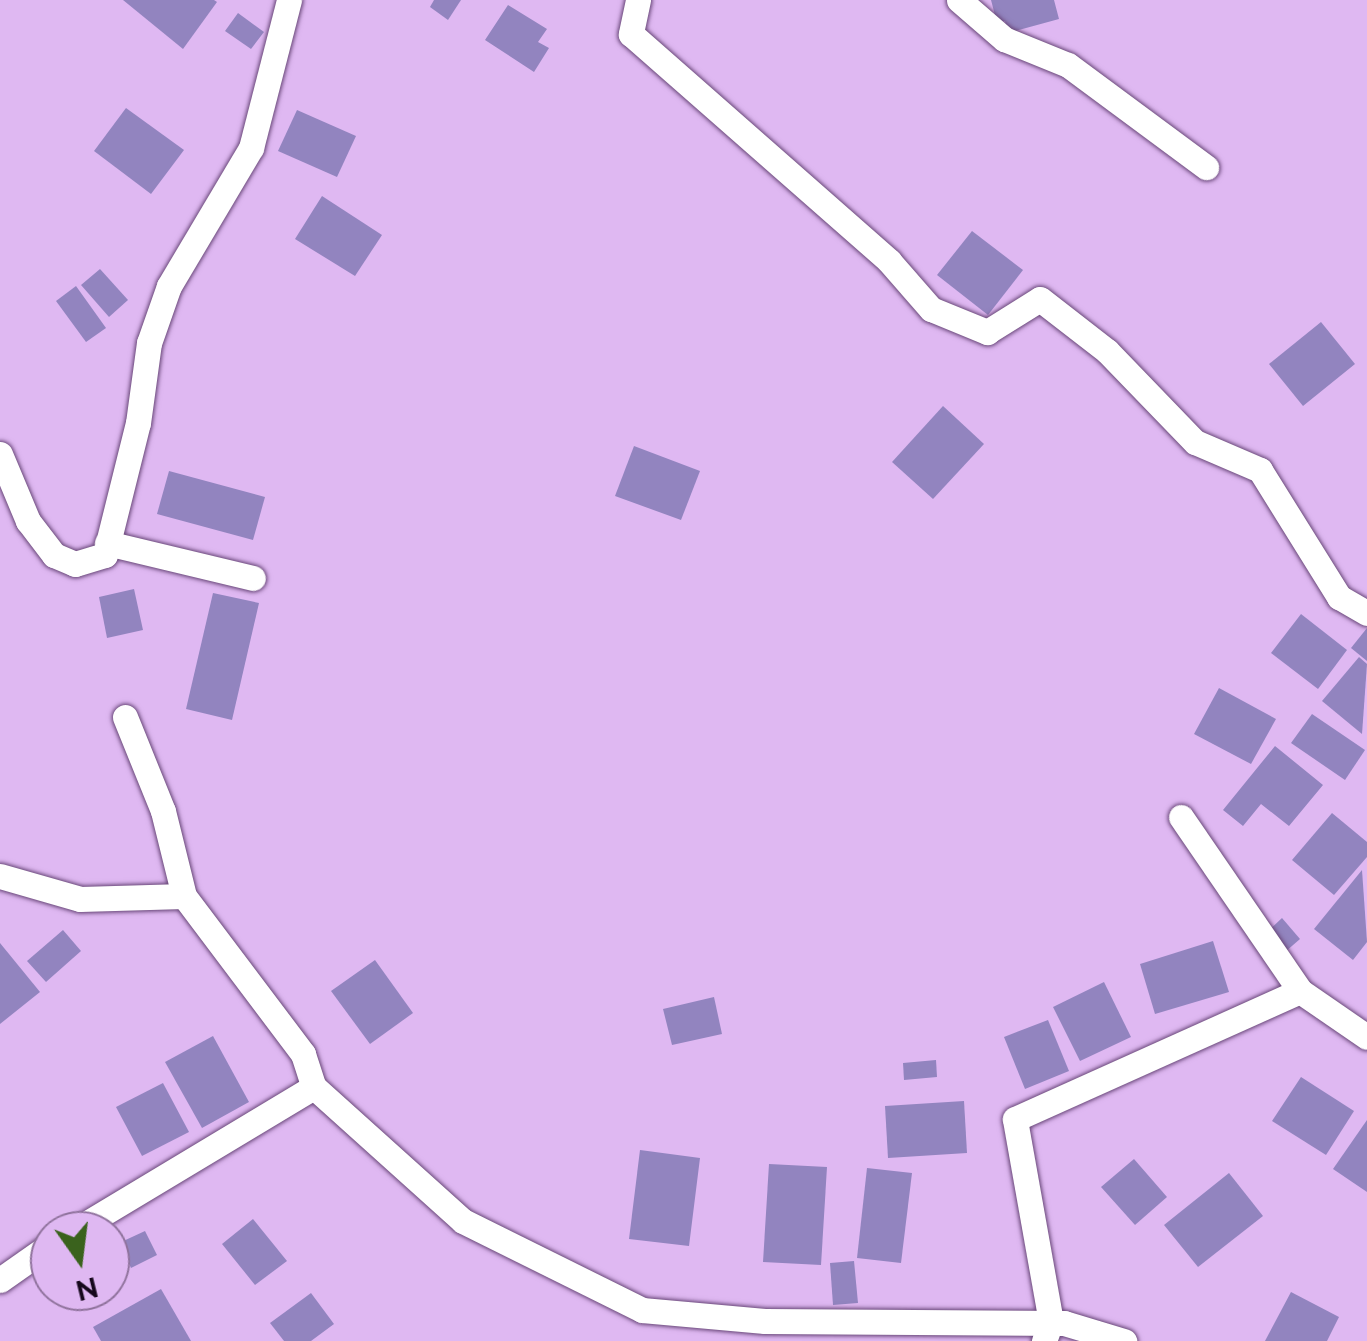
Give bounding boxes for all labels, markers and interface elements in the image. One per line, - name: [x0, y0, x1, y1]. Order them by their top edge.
- north arrow: [30, 1211, 130, 1311]
- text: N: [73, 1270, 101, 1307]

